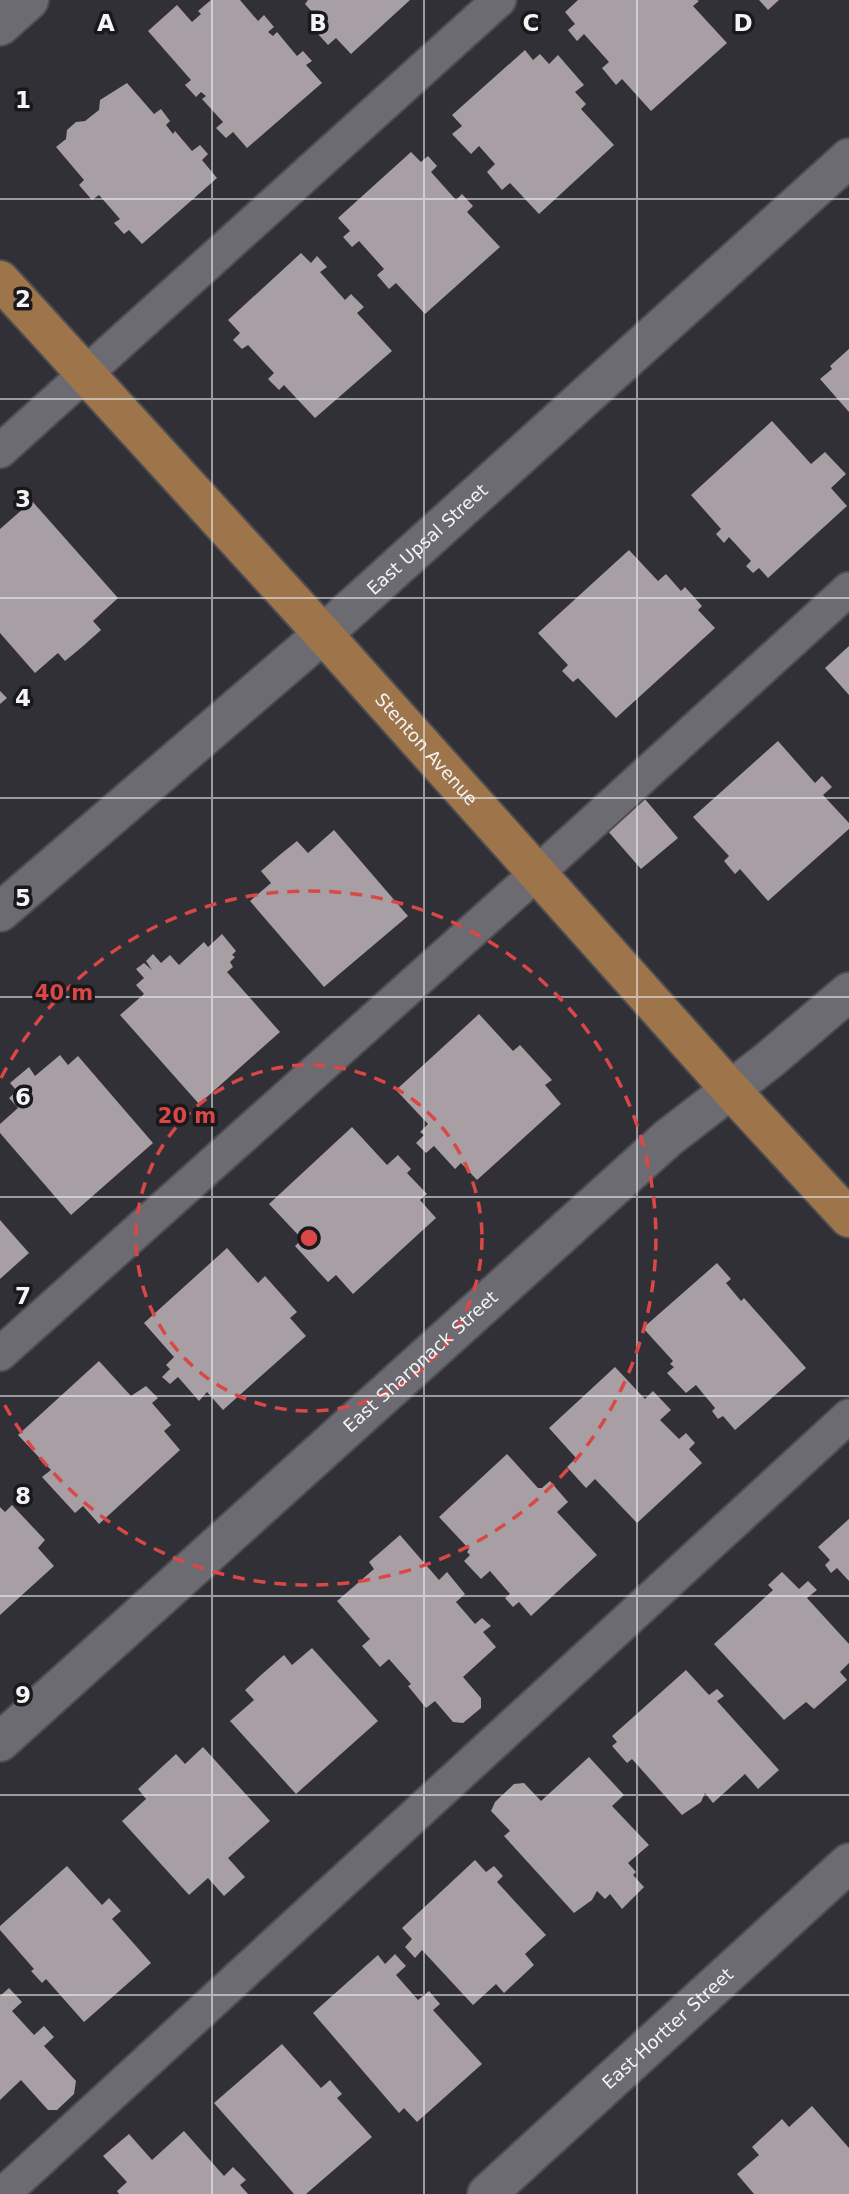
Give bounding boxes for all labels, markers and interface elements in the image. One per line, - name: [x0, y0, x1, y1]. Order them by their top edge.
- text: A: [97, 10, 115, 36]
- text: B: [309, 10, 327, 36]
- text: C: [523, 10, 539, 36]
- text: D: [733, 10, 753, 36]
- text: 1: [15, 87, 31, 113]
- text: 2: [15, 286, 31, 312]
- street label: East Upsal Street: [363, 479, 492, 599]
- text: 3: [15, 486, 31, 512]
- text: 4: [15, 685, 31, 711]
- street label: Stenton Avenue: [371, 689, 482, 809]
- text: 5: [15, 885, 31, 911]
- text: 40 m: [35, 981, 93, 1005]
- text: 6: [15, 1084, 31, 1110]
- text: 20 m: [158, 1104, 216, 1128]
- centre of rings: [297, 1226, 321, 1250]
- text: 7: [15, 1283, 31, 1309]
- street label: East Sharpnack Street: [339, 1286, 502, 1436]
- text: 8: [15, 1483, 31, 1509]
- text: 9: [15, 1682, 31, 1708]
- street label: East Hortter Street: [598, 1963, 737, 2093]

